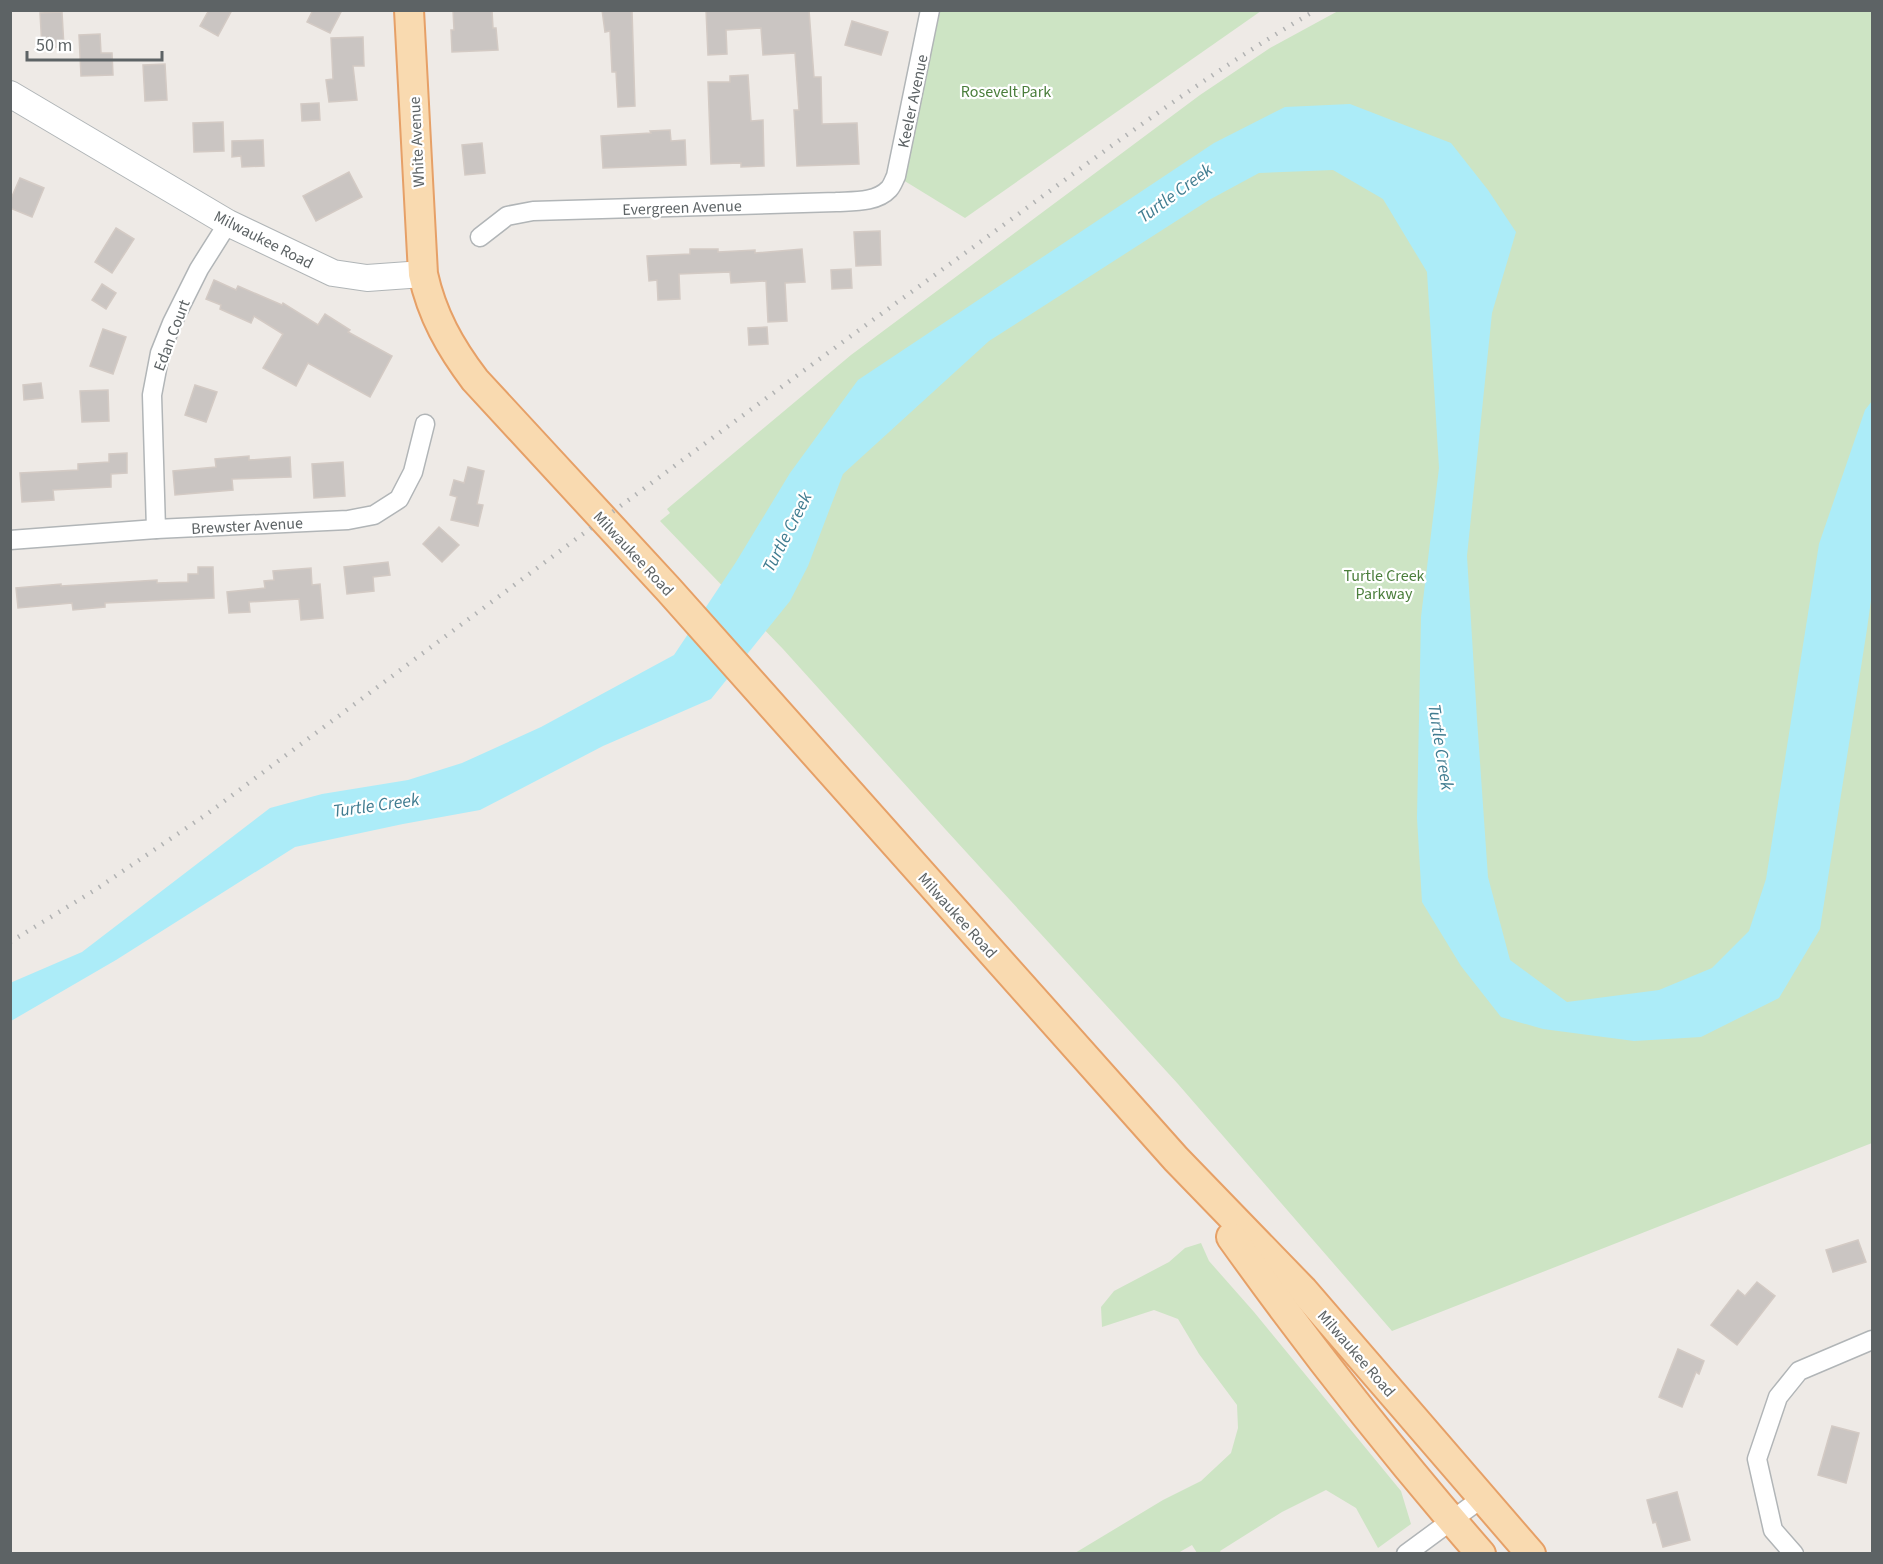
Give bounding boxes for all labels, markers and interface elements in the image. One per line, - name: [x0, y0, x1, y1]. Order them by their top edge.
- scale bar: [27, 24, 162, 62]
- text: 50 m: [36, 33, 72, 58]
- street label: Keeler Avenue: [892, 52, 934, 150]
- park label: Rosevelt Park: [961, 81, 1051, 103]
- street label: White Avenue: [404, 96, 430, 188]
- water label: Turtle Creek: [1133, 157, 1218, 229]
- street label: Evergreen Avenue: [622, 195, 742, 221]
- street label: Milwaukee Road: [210, 205, 317, 274]
- street label: Edan Court: [148, 296, 196, 374]
- water label: Turtle Creek: [757, 487, 819, 577]
- street label: Milwaukee Road: [588, 506, 678, 601]
- street label: Brewster Avenue: [191, 512, 304, 540]
- park label: Turtle Creek Parkway: [1343, 565, 1425, 605]
- water label: Turtle Creek: [1421, 702, 1460, 793]
- water label: Turtle Creek: [331, 787, 421, 824]
- street label: Milwaukee Road: [913, 868, 1002, 963]
- street label: Milwaukee Road: [1312, 1305, 1400, 1402]

